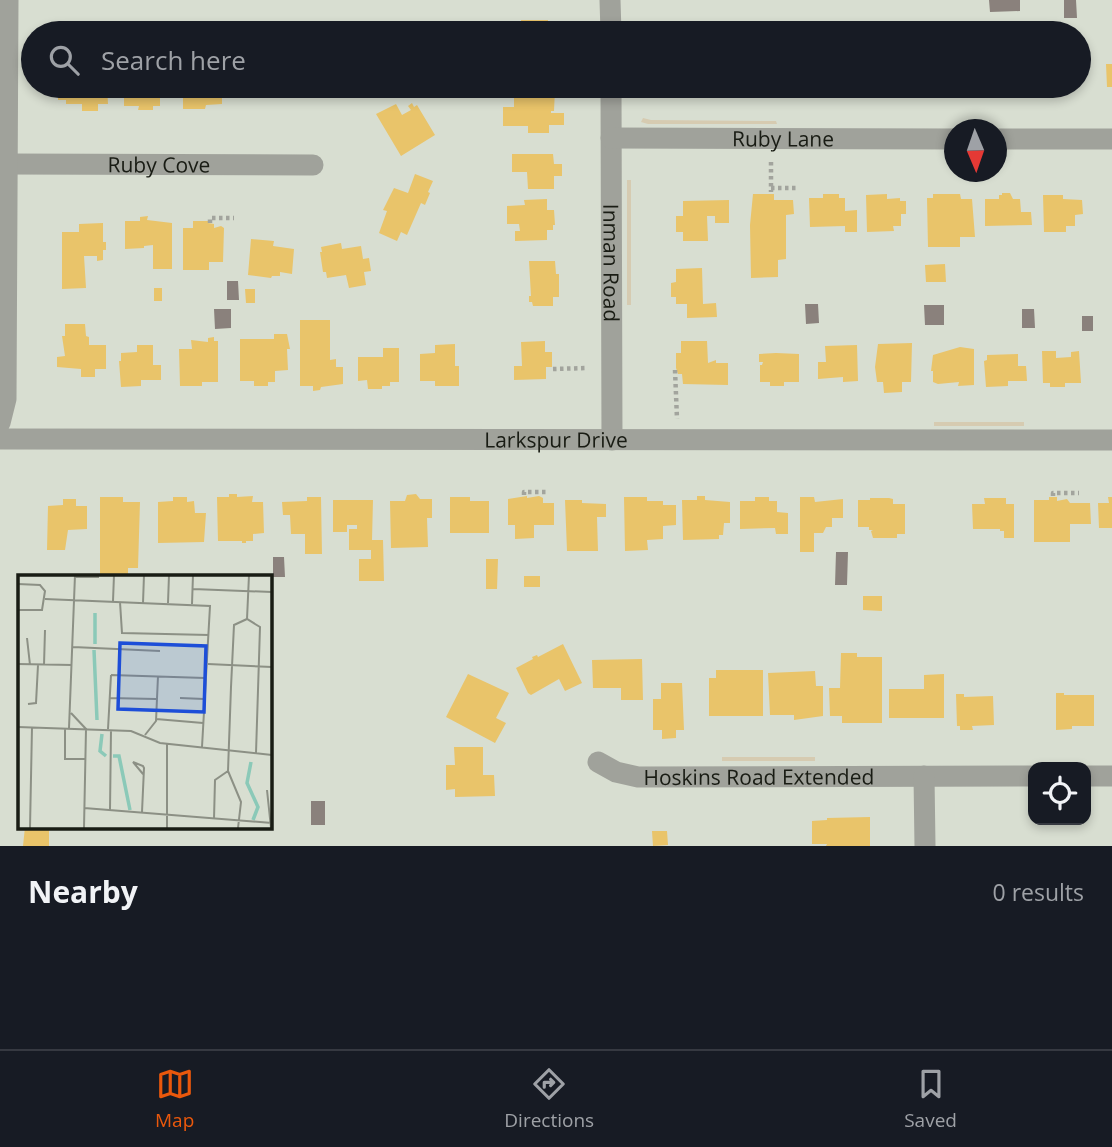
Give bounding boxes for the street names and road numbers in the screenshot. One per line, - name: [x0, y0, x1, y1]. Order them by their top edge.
- street label: Ruby Lane: [732, 124, 834, 153]
- street label: Ruby Cove: [108, 150, 210, 179]
- street label: Inman Road: [597, 204, 626, 322]
- street label: Larkspur Drive: [484, 425, 628, 454]
- street label: Hoskins Road Extended: [643, 762, 874, 791]

